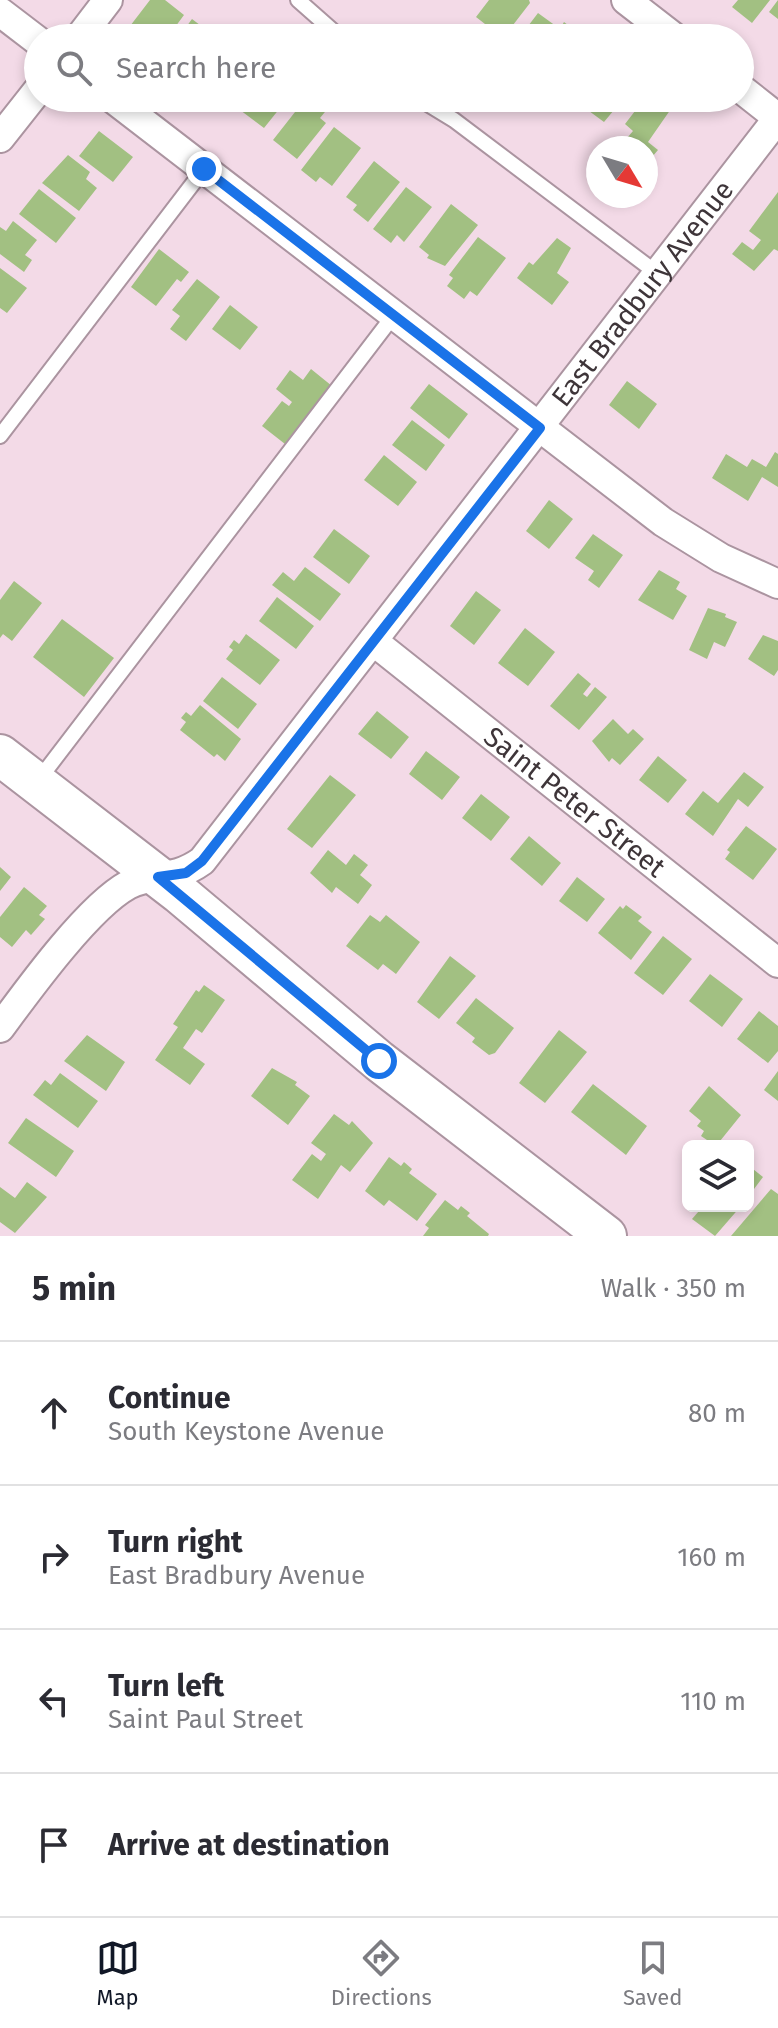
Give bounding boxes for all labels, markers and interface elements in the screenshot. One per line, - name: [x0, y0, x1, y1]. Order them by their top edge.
- search box: [24, 24, 754, 112]
- icon: search: [52, 46, 96, 90]
- text: Search here: [116, 50, 276, 86]
- north arrow: [586, 136, 658, 208]
- route end: [186, 151, 222, 187]
- street label: East Bradbury Avenue: [545, 174, 740, 413]
- street label: Saint Peter Street: [477, 720, 673, 885]
- route start: [361, 1043, 397, 1079]
- map controls: [682, 1140, 754, 1212]
- button: layers: [682, 1140, 754, 1212]
- text: 5 min: [32, 1268, 116, 1309]
- text: Walk · 350 m: [601, 1273, 746, 1304]
- text: Continue: [108, 1380, 231, 1416]
- icon: ahead: [32, 1391, 76, 1435]
- text: 80 m: [688, 1398, 746, 1429]
- text: South Keystone Avenue: [108, 1416, 385, 1447]
- text: Turn right: [108, 1524, 243, 1560]
- icon: right: [32, 1535, 76, 1579]
- text: 160 m: [677, 1542, 746, 1573]
- text: East Bradbury Avenue: [108, 1560, 365, 1591]
- text: Turn left: [108, 1668, 224, 1704]
- icon: left: [32, 1679, 76, 1723]
- text: 110 m: [680, 1686, 746, 1717]
- text: Saint Paul Street: [108, 1704, 303, 1735]
- icon: arrive: [32, 1823, 76, 1867]
- text: Arrive at destination: [108, 1827, 390, 1863]
- tab: Map: [96, 1936, 140, 2011]
- tab: Directions: [331, 1936, 432, 2011]
- tab: Saved: [623, 1936, 682, 2011]

